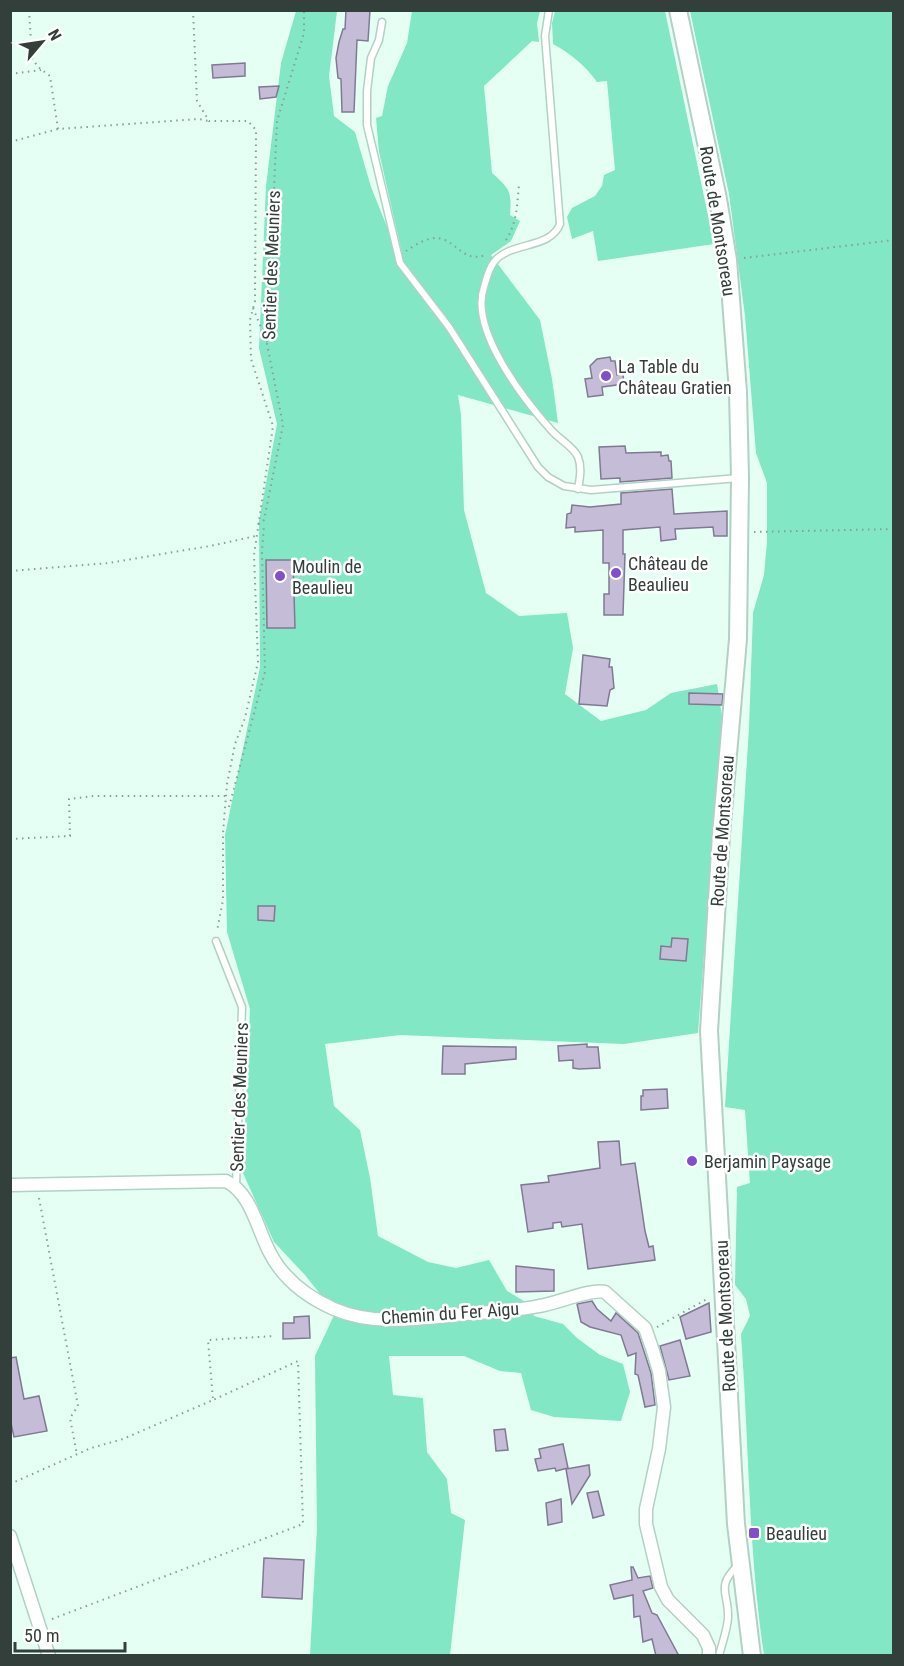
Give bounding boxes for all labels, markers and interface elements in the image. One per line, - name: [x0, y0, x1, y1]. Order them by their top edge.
- north arrow: [12, 12, 72, 72]
- text: N: [44, 26, 65, 44]
- street label: Route de Montsoreau: [696, 144, 740, 298]
- street label: Sentier des Meuniers: [258, 190, 284, 340]
- place label: La Table du Château Gratien: [618, 356, 732, 398]
- marker: La Table du Château Gratien: [599, 369, 613, 383]
- place label: Château de Beaulieu: [628, 553, 708, 595]
- place label: Moulin de Beaulieu: [292, 556, 362, 598]
- marker: Château de Beaulieu: [609, 566, 623, 580]
- marker: Moulin de Beaulieu: [273, 569, 287, 583]
- street label: Route de Montsoreau: [706, 755, 738, 907]
- street label: Sentier des Meuniers: [226, 1022, 252, 1172]
- place label: Berjamin Paysage: [704, 1151, 831, 1172]
- marker: Berjamin Paysage: [685, 1154, 699, 1168]
- street label: Route de Montsoreau: [711, 1240, 739, 1392]
- street label: Chemin du Fer Aigu: [380, 1298, 520, 1328]
- place label: Beaulieu: [766, 1523, 827, 1544]
- marker: Beaulieu: [747, 1526, 761, 1540]
- scale bar: [15, 1615, 124, 1653]
- text: 50 m: [24, 1625, 59, 1646]

